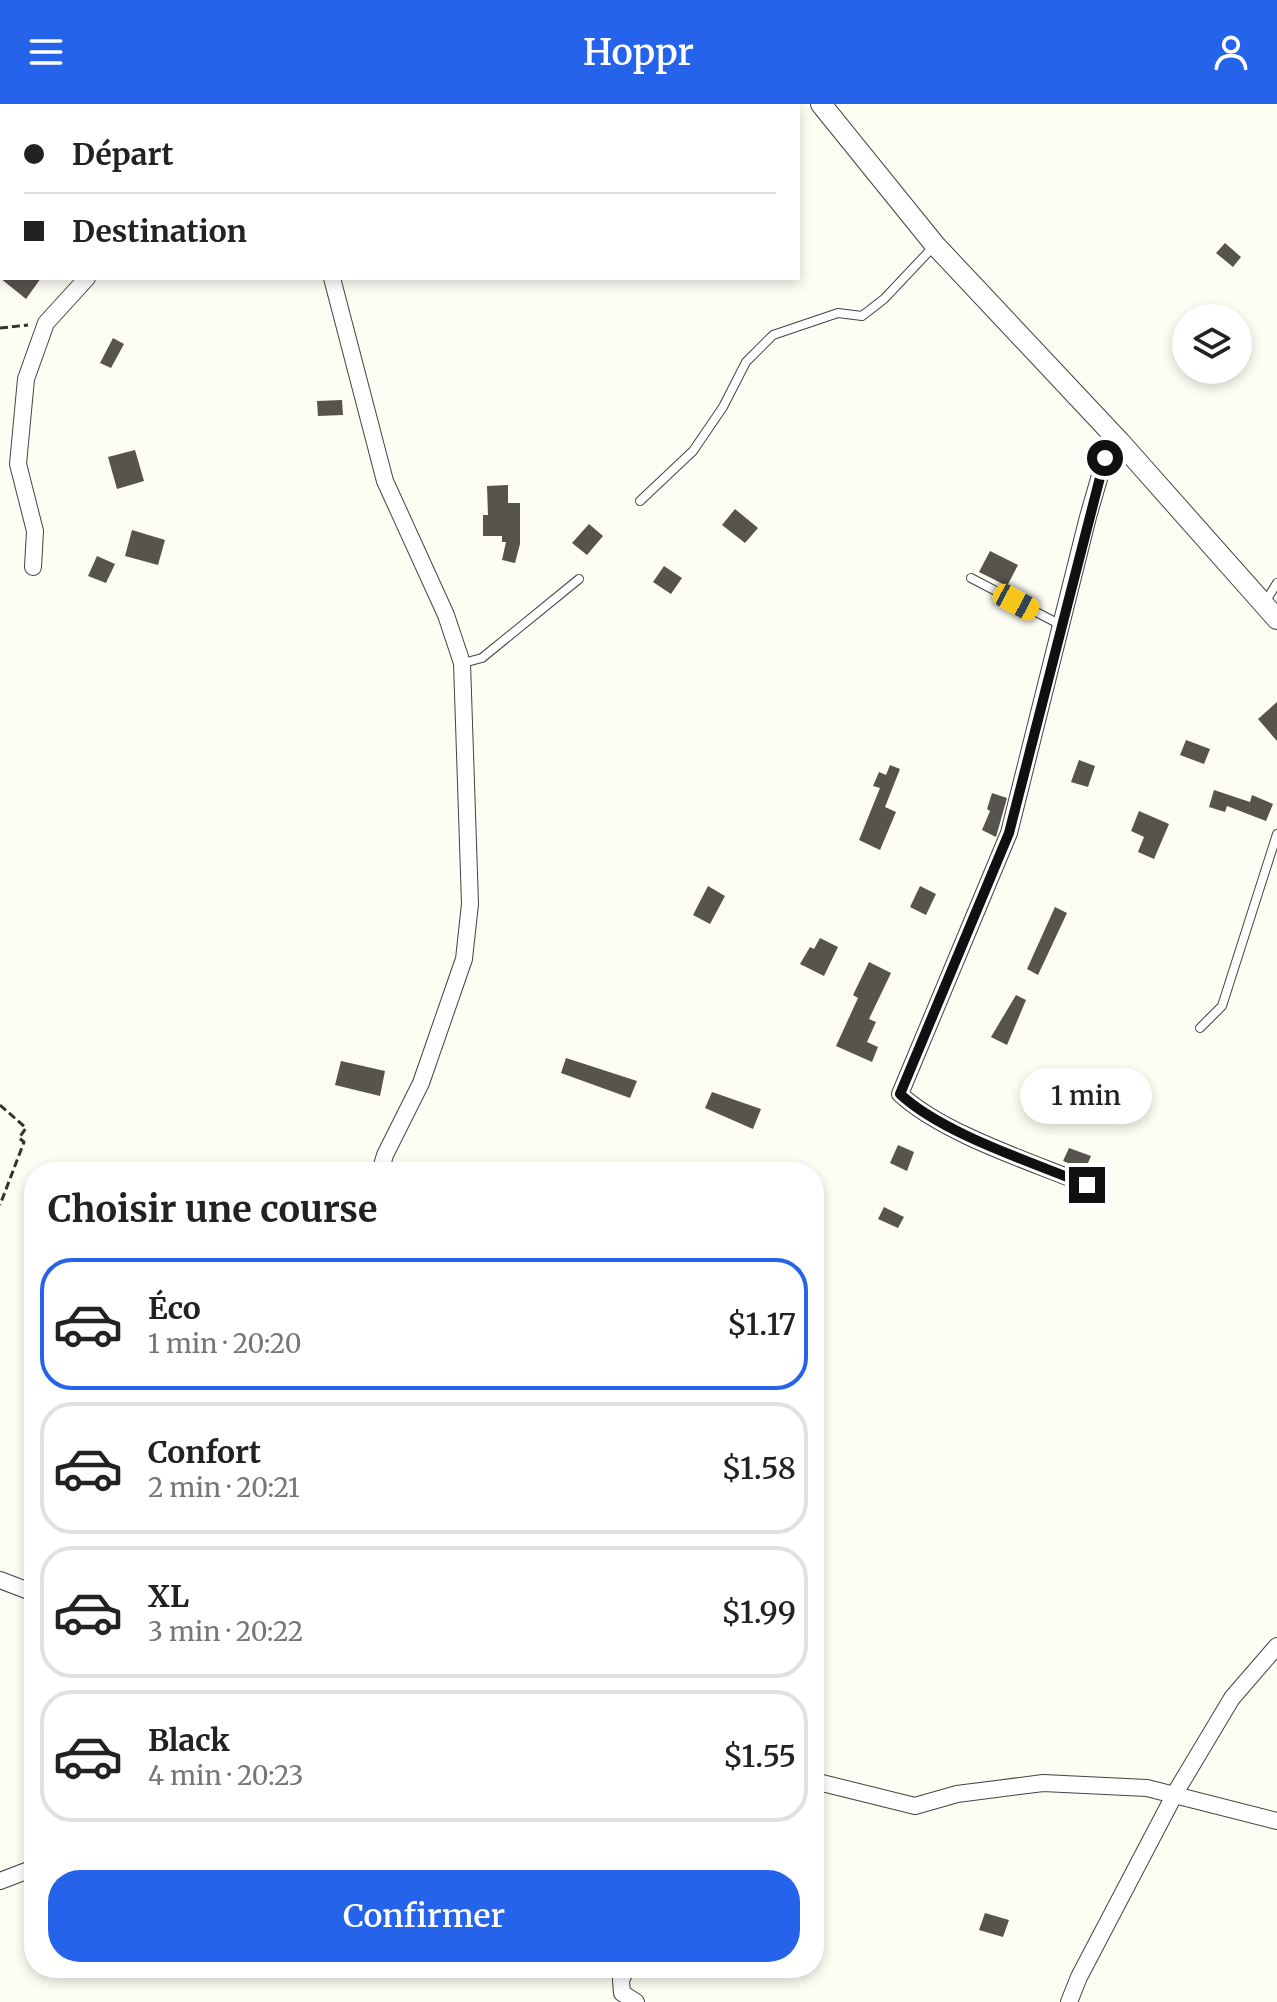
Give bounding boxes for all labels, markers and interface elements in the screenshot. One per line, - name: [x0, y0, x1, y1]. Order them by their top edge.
- icon: menu: [24, 30, 68, 74]
- text: Hoppr: [583, 30, 694, 75]
- icon: person: [1209, 30, 1253, 74]
- text: Départ: [72, 135, 174, 173]
- text: Destination: [72, 212, 247, 250]
- map controls: [1172, 304, 1252, 384]
- button: layers: [1172, 304, 1252, 384]
- route start: [1087, 440, 1123, 476]
- car: [989, 580, 1043, 624]
- callout: 1 min: [1021, 1069, 1153, 1125]
- text: 1 min: [1051, 1079, 1121, 1112]
- route end: [1069, 1167, 1105, 1203]
- text: Choisir une course: [48, 1187, 377, 1232]
- icon: car: [52, 1288, 124, 1360]
- text: Éco: [148, 1289, 201, 1327]
- text: $1.17: [727, 1305, 796, 1343]
- text: 1 min · 20:20: [148, 1327, 301, 1360]
- icon: car: [52, 1432, 124, 1504]
- text: Confort: [148, 1433, 261, 1471]
- text: $1.58: [721, 1449, 796, 1487]
- text: 2 min · 20:21: [148, 1471, 300, 1504]
- icon: car: [52, 1576, 124, 1648]
- text: XL: [148, 1577, 189, 1615]
- text: $1.99: [721, 1593, 796, 1631]
- text: 3 min · 20:22: [148, 1615, 303, 1648]
- icon: car: [52, 1720, 124, 1792]
- text: Black: [148, 1721, 230, 1759]
- text: $1.55: [723, 1737, 796, 1775]
- text: 4 min · 20:23: [148, 1759, 303, 1792]
- button: Confirmer: [48, 1870, 800, 1962]

